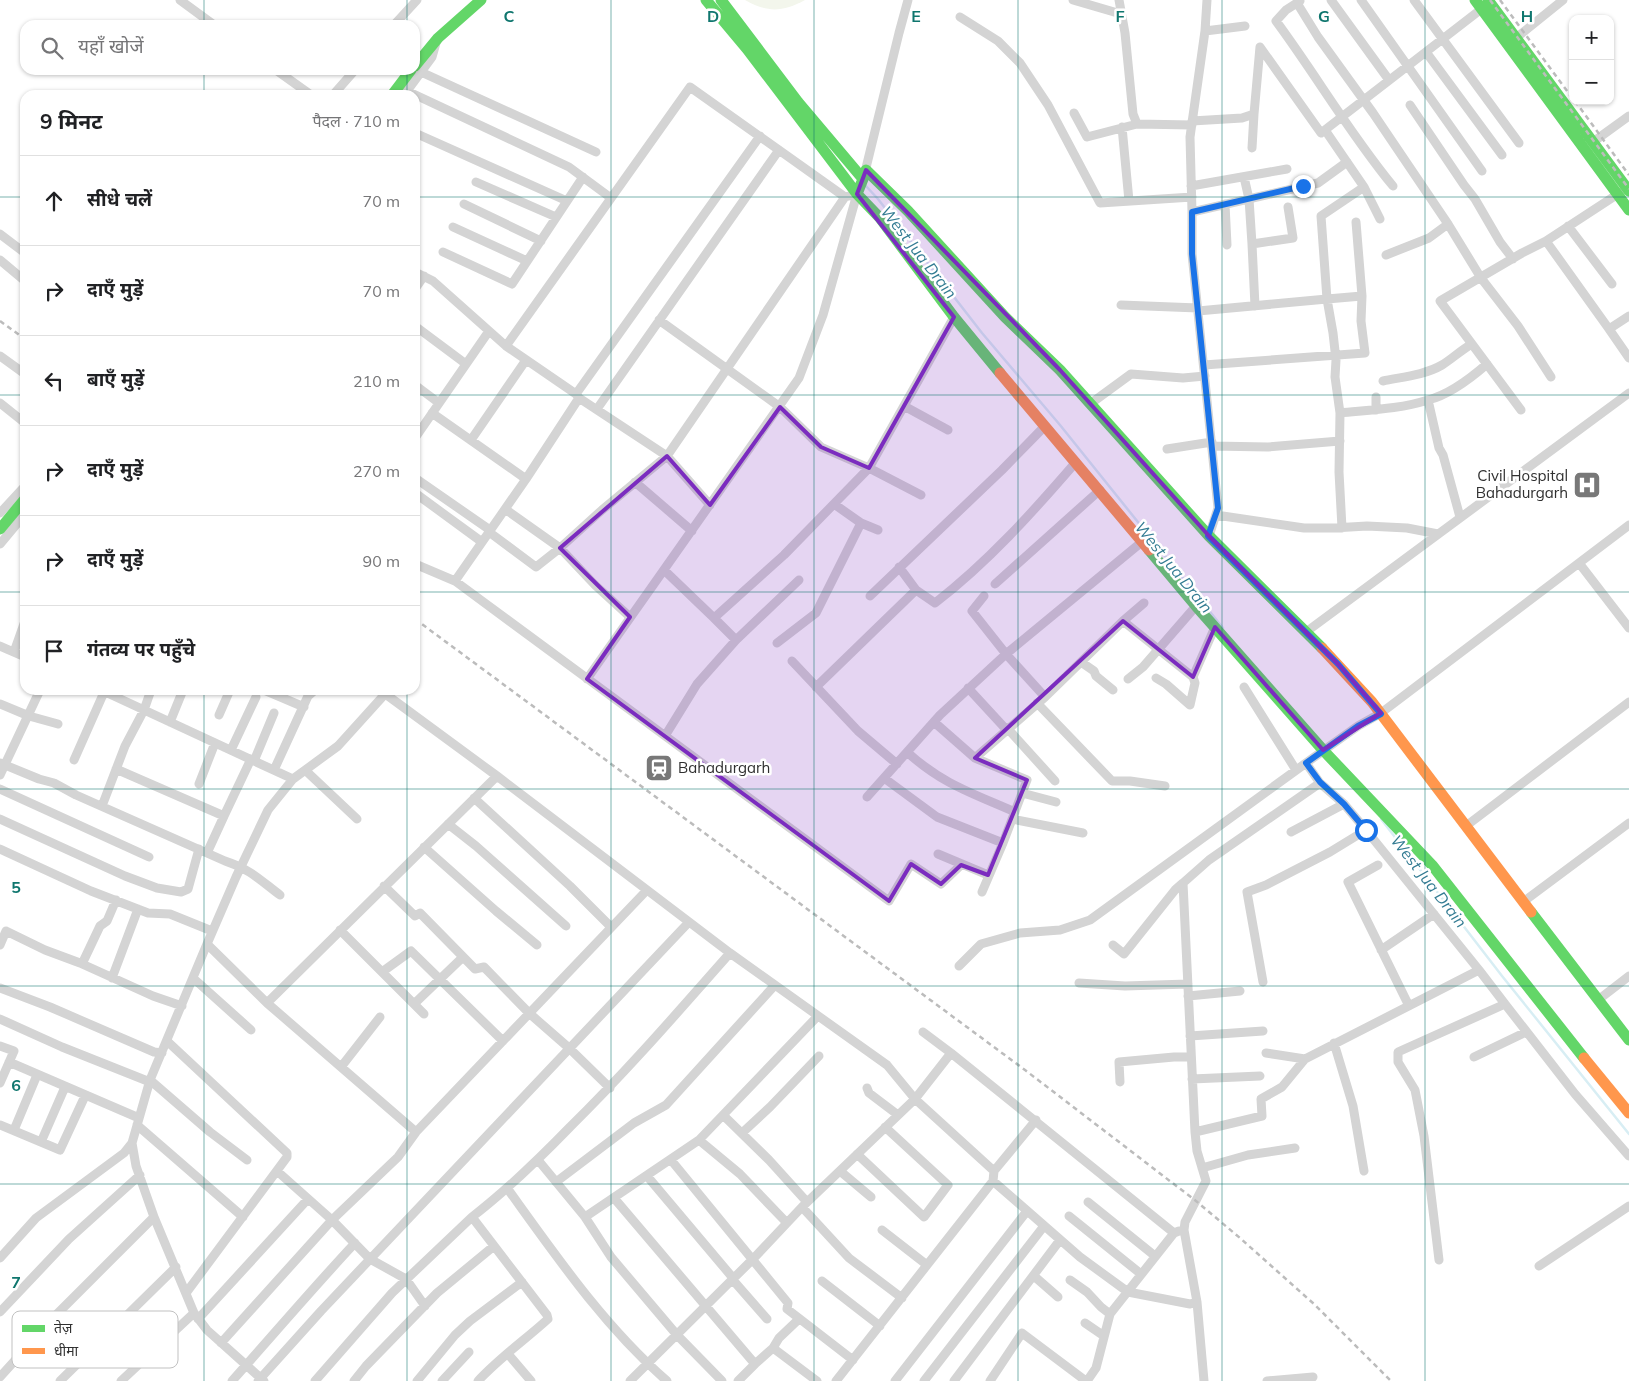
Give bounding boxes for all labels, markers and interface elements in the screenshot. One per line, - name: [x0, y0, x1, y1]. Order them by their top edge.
- text: C: [504, 6, 515, 26]
- text: D: [707, 6, 719, 26]
- text: E: [911, 6, 921, 26]
- text: F: [1115, 6, 1125, 26]
- text: G: [1318, 6, 1330, 26]
- text: H: [1521, 6, 1533, 26]
- map controls: [1569, 15, 1614, 105]
- button: +: [1569, 15, 1614, 60]
- search box: [20, 20, 420, 75]
- icon: search: [38, 34, 66, 62]
- text: यहाँ खोजें: [78, 34, 144, 58]
- button: −: [1569, 60, 1614, 105]
- text: 9 मिनट: [40, 108, 102, 134]
- text: पैदल · 710 m: [312, 111, 400, 131]
- route end: [1292, 175, 1315, 198]
- icon: ahead: [40, 187, 68, 215]
- text: सीधे चलें: [87, 187, 152, 211]
- text: 70 m: [363, 191, 400, 211]
- water label: West Jua Drain: [877, 202, 961, 302]
- icon: right: [40, 277, 68, 305]
- text: दाएँ मुड़ें: [87, 277, 143, 301]
- text: 70 m: [363, 281, 400, 301]
- icon: left: [40, 367, 68, 395]
- text: बाएँ मुड़ें: [87, 367, 144, 391]
- text: 210 m: [353, 371, 400, 391]
- icon: right: [40, 457, 68, 485]
- text: दाएँ मुड़ें: [87, 457, 143, 481]
- text: 270 m: [353, 461, 400, 481]
- place label: Civil Hospital Bahadurgarh: [1476, 466, 1568, 502]
- hospital icon: Civil Hospital Bahadurgarh: [1572, 470, 1602, 500]
- water label: West Jua Drain: [1131, 517, 1217, 617]
- icon: right: [40, 547, 68, 575]
- text: दाएँ मुड़ें: [87, 547, 143, 571]
- text: 90 m: [363, 551, 400, 571]
- icon: arrive: [40, 637, 68, 665]
- text: गंतव्य पर पहुँचे: [87, 637, 195, 661]
- station icon: Bahadurgarh: [644, 753, 674, 783]
- place label: Bahadurgarh: [678, 758, 770, 777]
- route start: [1355, 819, 1378, 842]
- water label: West Jua Drain: [1387, 831, 1471, 931]
- text: 5: [11, 877, 21, 897]
- text: 6: [11, 1075, 21, 1095]
- text: 7: [11, 1272, 21, 1292]
- legend: [12, 1311, 178, 1368]
- text: तेज़: [54, 1319, 73, 1337]
- text: धीमा: [54, 1342, 79, 1360]

